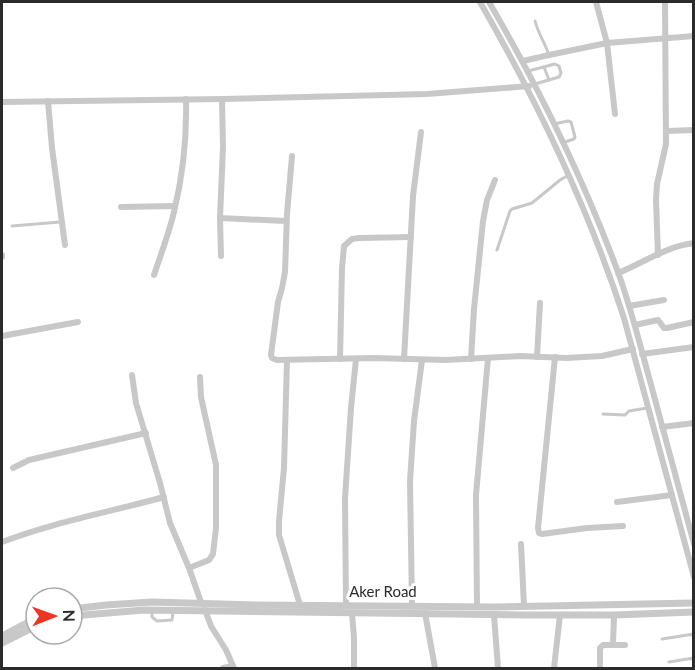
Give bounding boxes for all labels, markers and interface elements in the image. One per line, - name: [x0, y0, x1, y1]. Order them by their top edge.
- street label: Aker Road: [349, 582, 417, 600]
- north arrow: [24, 586, 84, 646]
- text: N: [60, 609, 79, 622]

